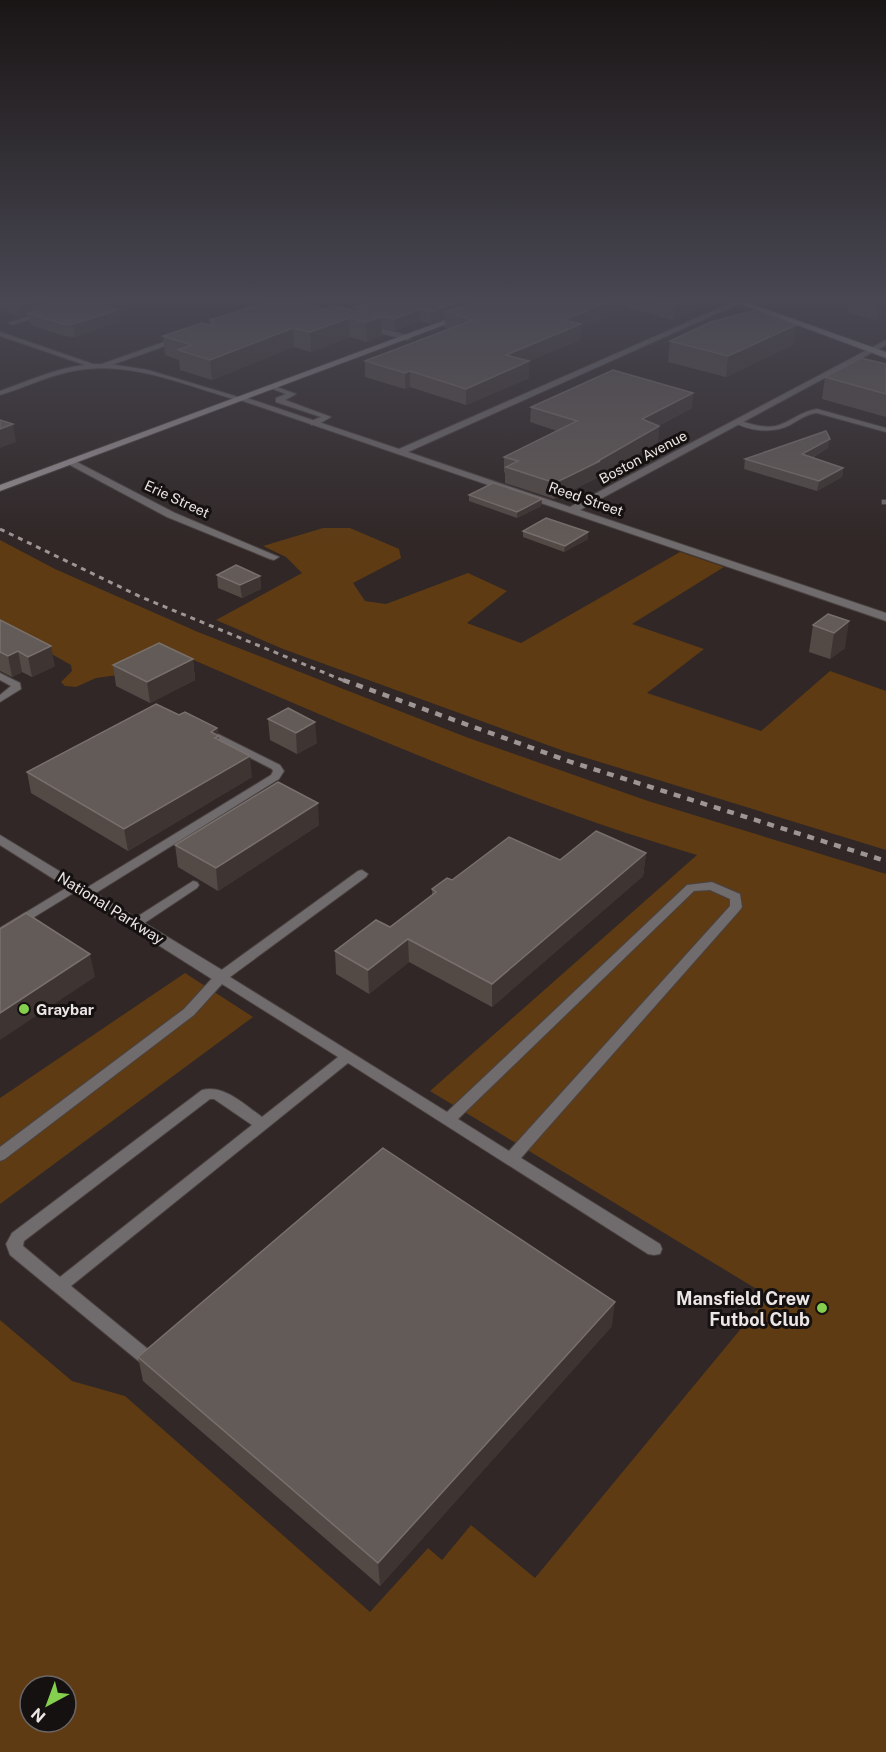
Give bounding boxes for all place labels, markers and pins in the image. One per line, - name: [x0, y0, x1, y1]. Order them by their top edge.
- place label: Graybar: [36, 1001, 94, 1018]
- marker: Graybar: [17, 1002, 31, 1016]
- place label: Mansfield Crew Futbol Club: [676, 1288, 810, 1330]
- marker: Mansfield Crew Futbol Club: [815, 1301, 829, 1315]

